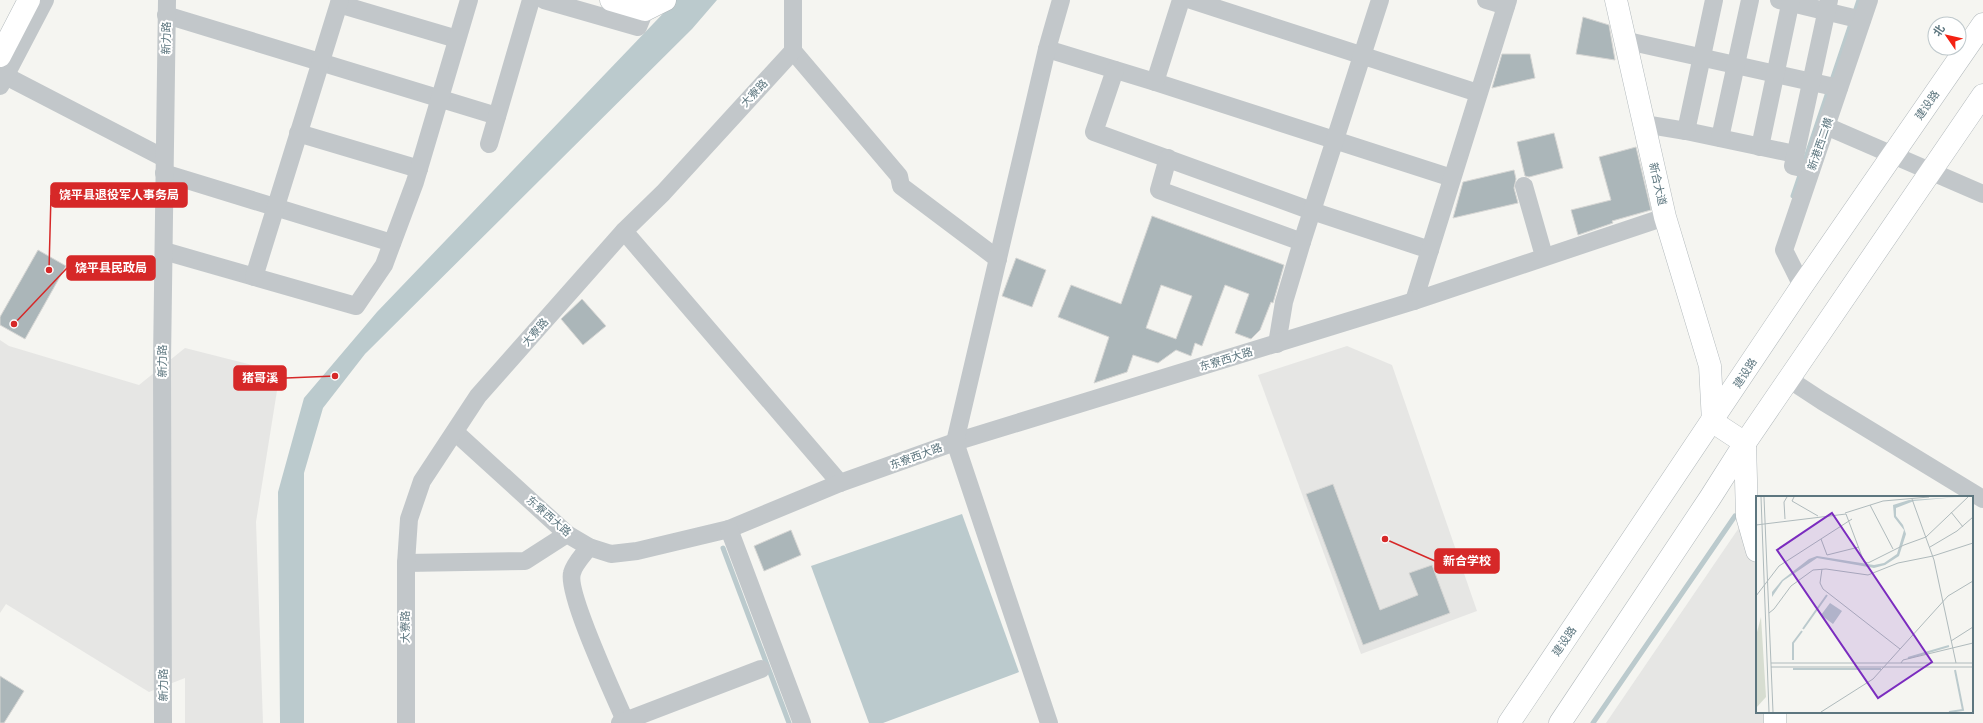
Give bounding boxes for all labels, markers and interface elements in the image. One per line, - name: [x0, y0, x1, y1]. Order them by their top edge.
- north arrow: [1927, 16, 1967, 56]
- street label: 新力路: [160, 21, 172, 55]
- text: 北: [1931, 23, 1947, 38]
- street label: 大寮路: [738, 77, 770, 109]
- street label: 建设路: [1913, 88, 1941, 122]
- street label: 新港西二横: [1805, 116, 1835, 172]
- street label: 新合大道: [1647, 161, 1669, 207]
- callout: 饶平县退役军人事务局: [51, 183, 187, 207]
- text: 饶平县退役军人事务局: [59, 188, 179, 201]
- callout: 饶平县民政局: [67, 256, 155, 280]
- text: 饶平县民政局: [75, 261, 147, 274]
- street label: 大寮路: [520, 316, 550, 348]
- street label: 新力路: [156, 345, 168, 378]
- street label: 东寮西大路: [1198, 345, 1254, 373]
- street label: 建设路: [1731, 356, 1759, 390]
- callout: 猪哥溪: [234, 366, 286, 390]
- text: 猪哥溪: [242, 371, 278, 384]
- street label: 东寮西大路: [888, 441, 944, 471]
- street label: 东寮西大路: [524, 493, 574, 539]
- inset map: [1756, 496, 1973, 713]
- callout: 新合学校: [1435, 549, 1499, 573]
- text: 新合学校: [1443, 554, 1491, 567]
- street label: 大寮路: [399, 611, 411, 644]
- street label: 建设路: [1550, 624, 1578, 658]
- street label: 新力路: [157, 669, 169, 702]

